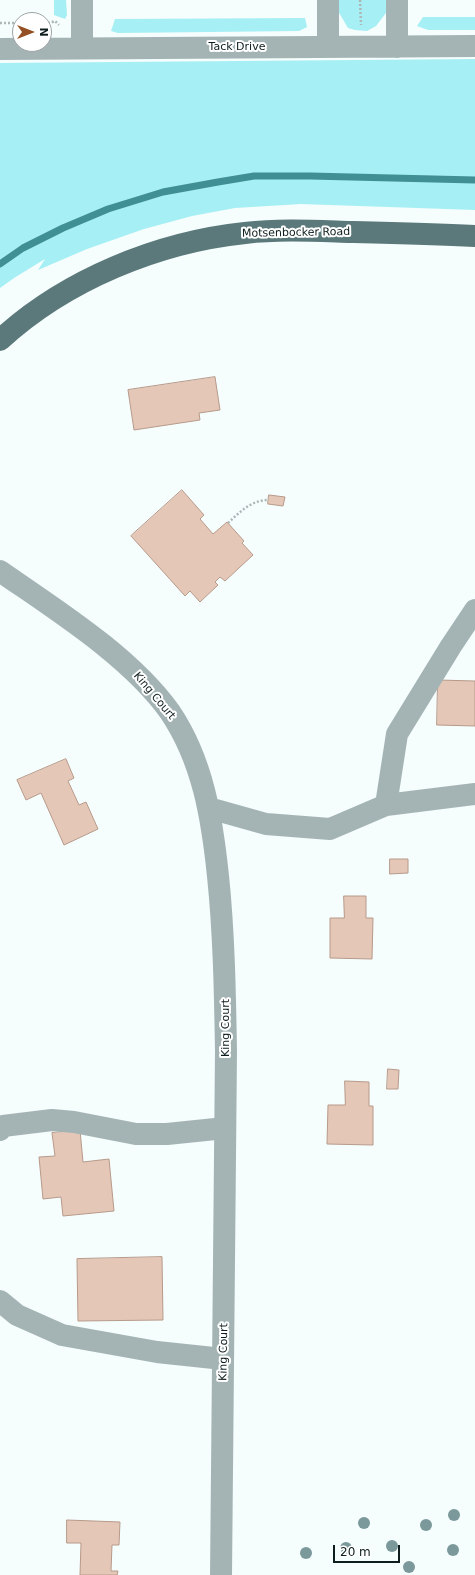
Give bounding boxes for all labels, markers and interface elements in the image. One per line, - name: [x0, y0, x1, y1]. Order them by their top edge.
- north arrow: [12, 12, 52, 52]
- text: N: [37, 27, 50, 37]
- street label: Tack Drive: [209, 40, 265, 54]
- street label: Motsenbocker Road: [242, 225, 350, 241]
- street label: King Court: [130, 670, 178, 722]
- street label: King Court: [219, 999, 233, 1057]
- street label: King Court: [217, 1323, 231, 1381]
- scale bar: [335, 1537, 402, 1563]
- text: 20 m: [340, 1545, 371, 1559]

